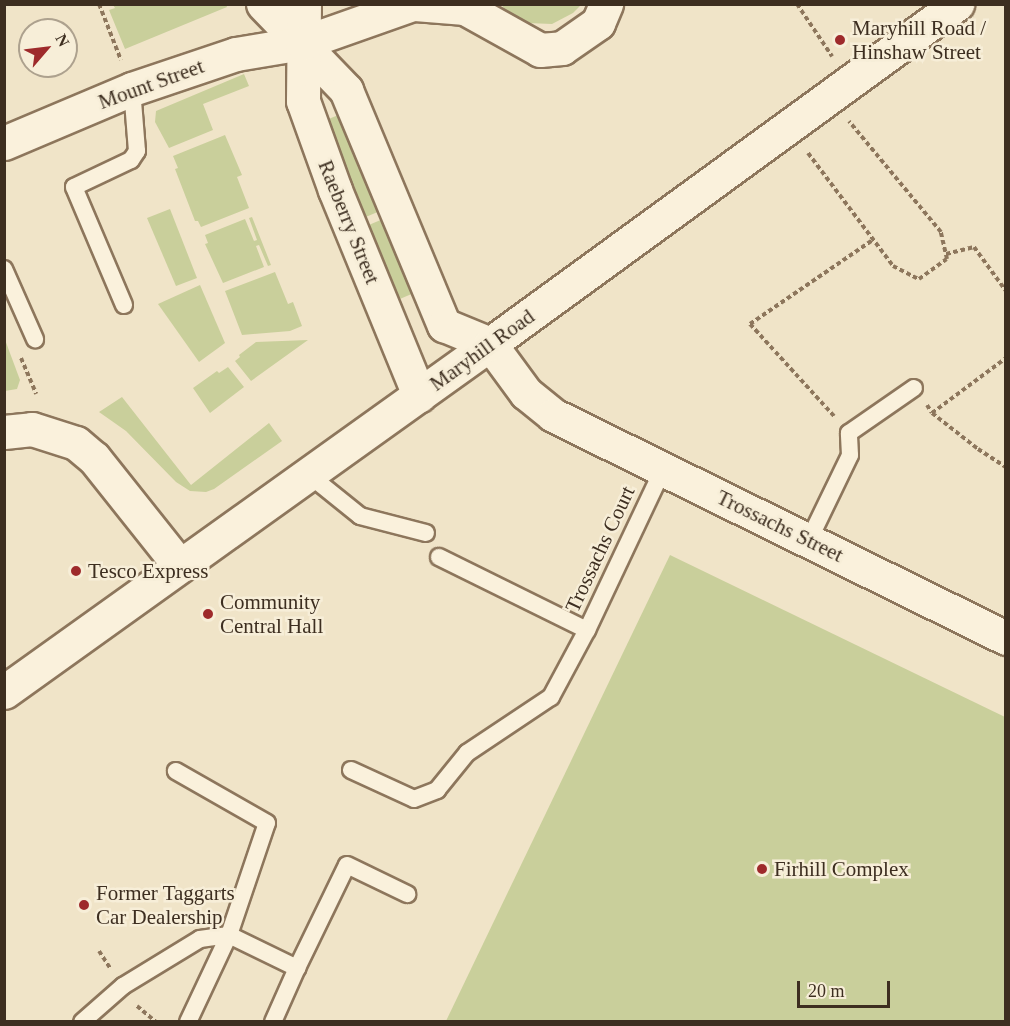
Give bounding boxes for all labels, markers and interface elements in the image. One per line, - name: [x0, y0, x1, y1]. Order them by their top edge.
- place label: Maryhill Road / Hinshaw Street: [852, 15, 986, 65]
- north arrow: [18, 18, 78, 78]
- text: N: [52, 31, 73, 49]
- marker: Maryhill Road / Hinshaw Street: [833, 33, 847, 47]
- street label: Mount Street: [95, 53, 207, 115]
- street label: Raeberry Street: [313, 156, 385, 288]
- street label: Maryhill Road: [425, 304, 539, 396]
- street label: Trossachs Court: [560, 482, 640, 616]
- street label: Trossachs Street: [713, 485, 847, 567]
- place label: Tesco Express: [88, 558, 208, 584]
- marker: Tesco Express: [69, 564, 83, 578]
- place label: Community Central Hall: [220, 589, 323, 639]
- marker: Community Central Hall: [201, 607, 215, 621]
- place label: Firhill Complex: [774, 856, 909, 882]
- marker: Firhill Complex: [755, 862, 769, 876]
- place label: Former Taggarts Car Dealership: [96, 880, 235, 930]
- marker: Former Taggarts Car Dealership: [77, 898, 91, 912]
- scale bar: [800, 969, 893, 1007]
- text: 20 m: [808, 981, 845, 1001]

